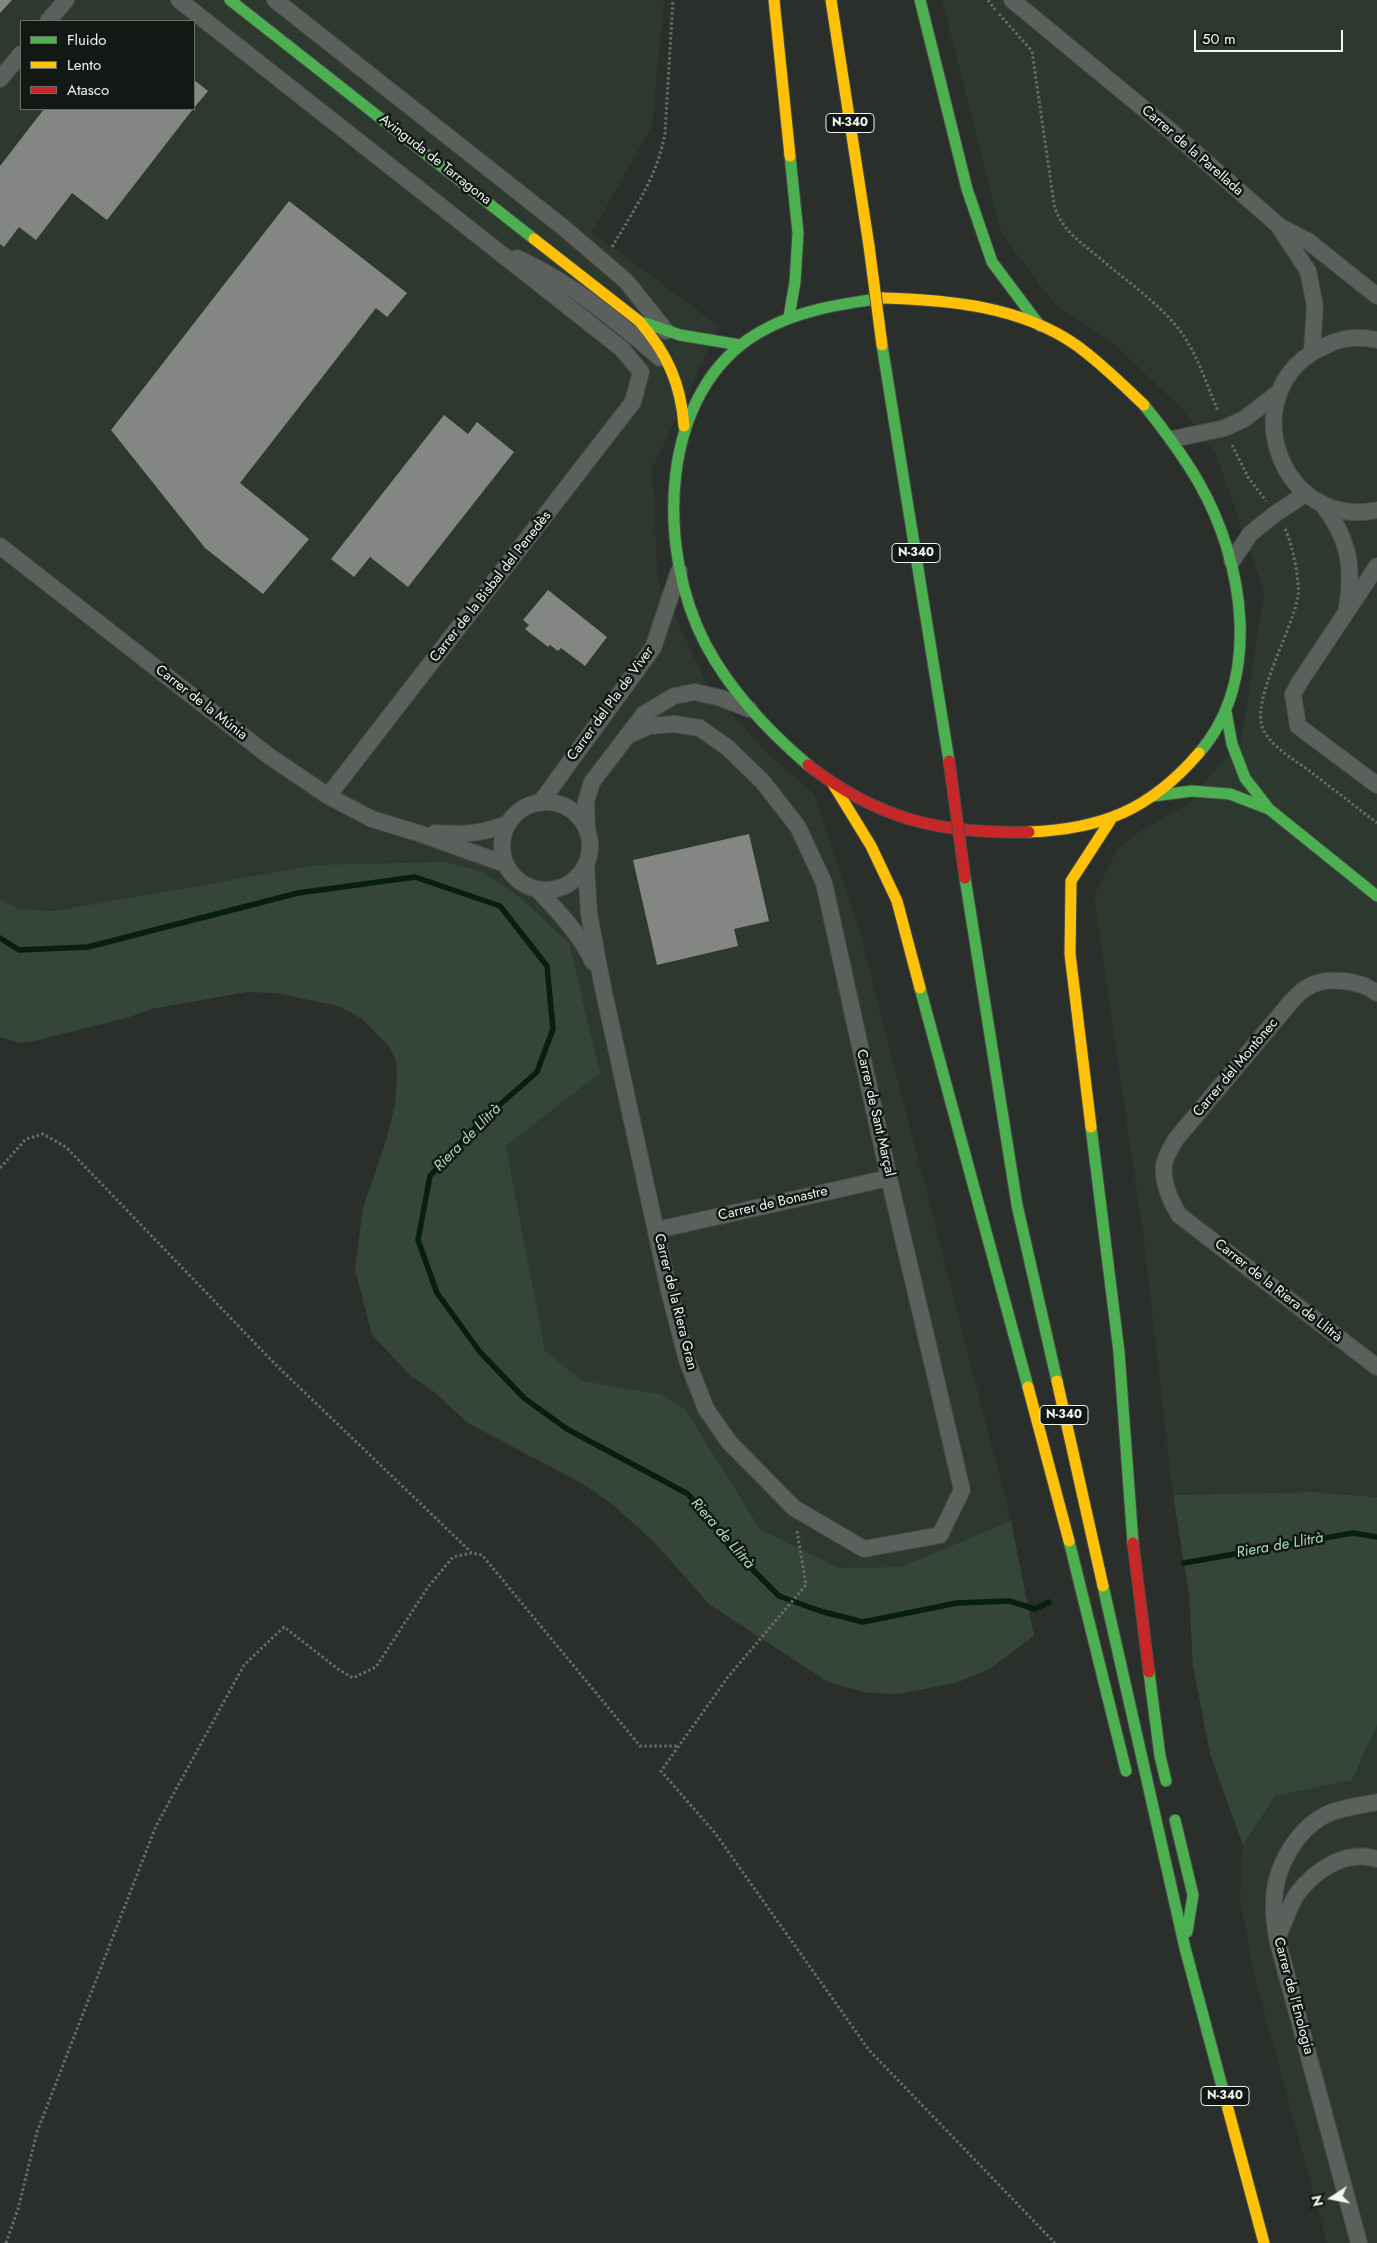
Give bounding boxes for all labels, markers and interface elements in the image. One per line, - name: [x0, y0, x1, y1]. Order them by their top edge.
- legend: [20, 20, 195, 110]
- scale bar: [1197, 20, 1346, 52]
- text: 50 m: [1202, 28, 1236, 50]
- text: Fluido: [67, 29, 106, 51]
- text: Lento: [67, 54, 101, 76]
- text: Atasco: [67, 79, 109, 101]
- street label: Carrer de la Parellada: [1138, 102, 1246, 200]
- street label: Avinguda de Tarragona: [376, 111, 494, 209]
- road number: N-340: [826, 114, 874, 132]
- street label: Carrer de la Bisbal del Penedès: [427, 508, 555, 666]
- road number: N-340: [892, 544, 940, 562]
- street label: Carrer del Pla de Viver: [564, 644, 658, 764]
- street label: Carrer de la Múnia: [152, 662, 250, 744]
- street label: Carrer del Montònec: [1190, 1015, 1282, 1121]
- street label: Carrer de Sant Marçal: [852, 1048, 898, 1178]
- water label: Riera de Llitrà: [431, 1101, 505, 1175]
- street label: Carrer de Bonastre: [717, 1183, 829, 1225]
- street label: Carrer de la Riera Gran: [650, 1232, 700, 1372]
- street label: Carrer de la Riera de Llitrà: [1211, 1236, 1345, 1346]
- road number: N-340: [1040, 1406, 1088, 1424]
- water label: Riera de Llitrà: [686, 1495, 758, 1573]
- water label: Riera de Llitrà: [1235, 1529, 1325, 1563]
- street label: Carrer de l'Enologia: [1269, 1936, 1317, 2056]
- road number: N-340: [1201, 2086, 1249, 2106]
- north arrow: [1307, 2173, 1357, 2223]
- text: N: [1306, 2193, 1328, 2208]

